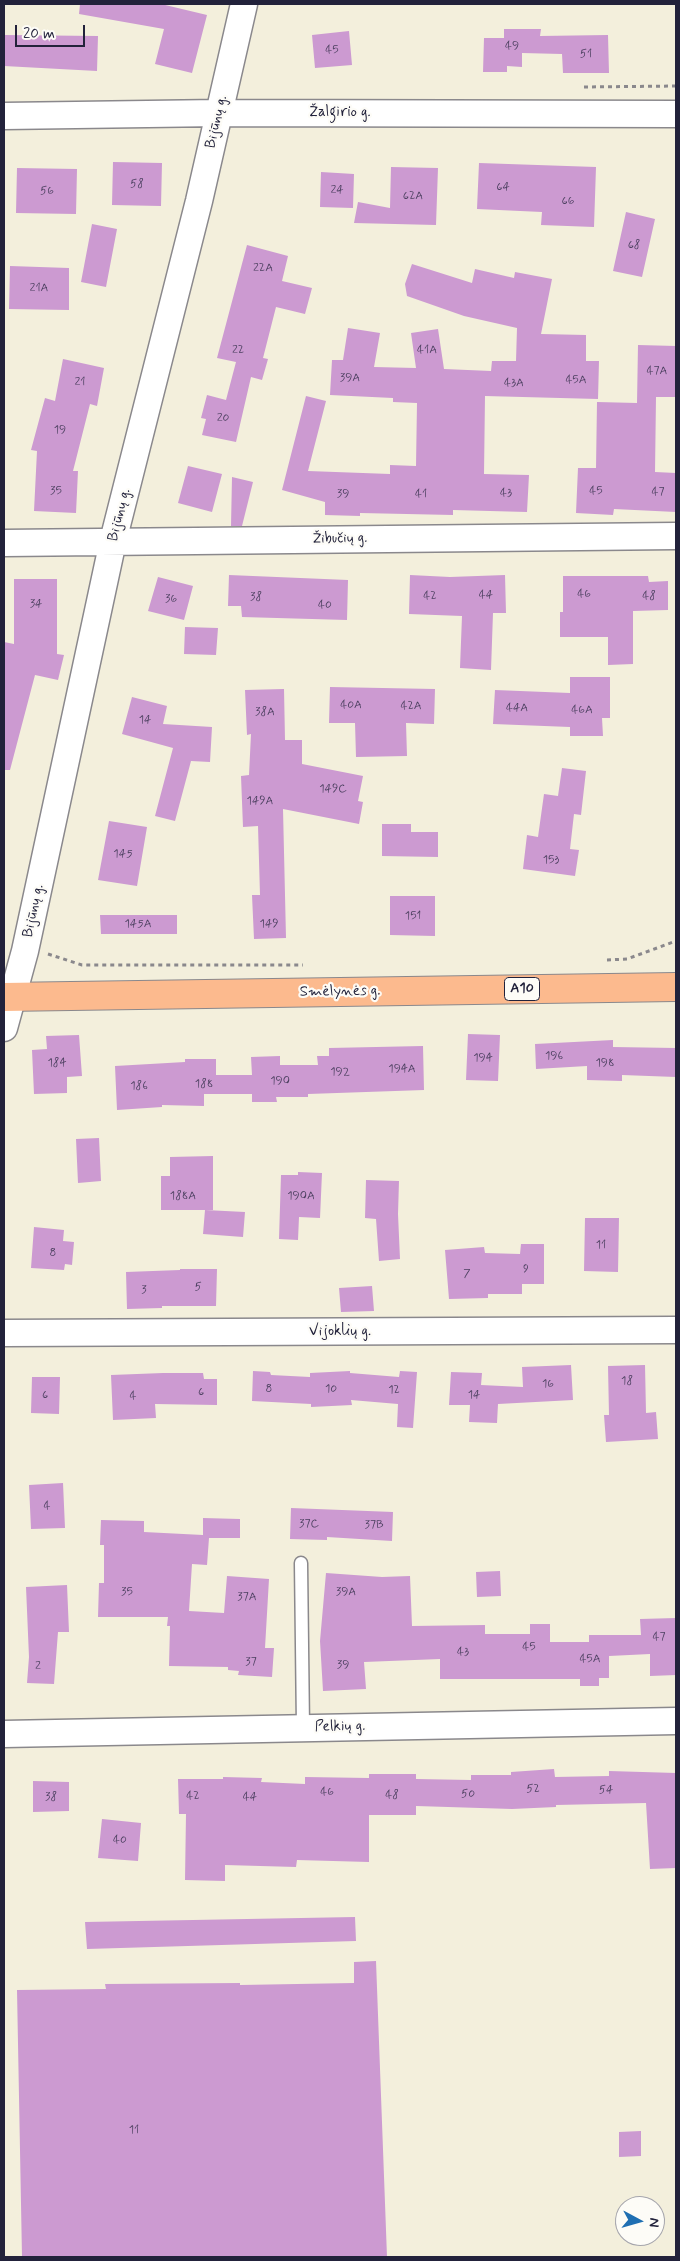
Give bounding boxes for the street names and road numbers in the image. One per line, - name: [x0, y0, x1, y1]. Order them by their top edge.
- street label: Bijūnų g.: [202, 94, 232, 150]
- street label: Žalgirio g.: [309, 104, 371, 122]
- street label: Bijūnų g.: [105, 487, 135, 543]
- street label: Žibučių g.: [312, 530, 368, 548]
- street label: Bijūnų g.: [20, 883, 48, 939]
- road number: A10: [504, 978, 540, 1001]
- street label: Smėlynės g.: [299, 982, 381, 1002]
- street label: Vijoklių g.: [309, 1323, 371, 1341]
- street label: Pelkių g.: [315, 1718, 365, 1736]

